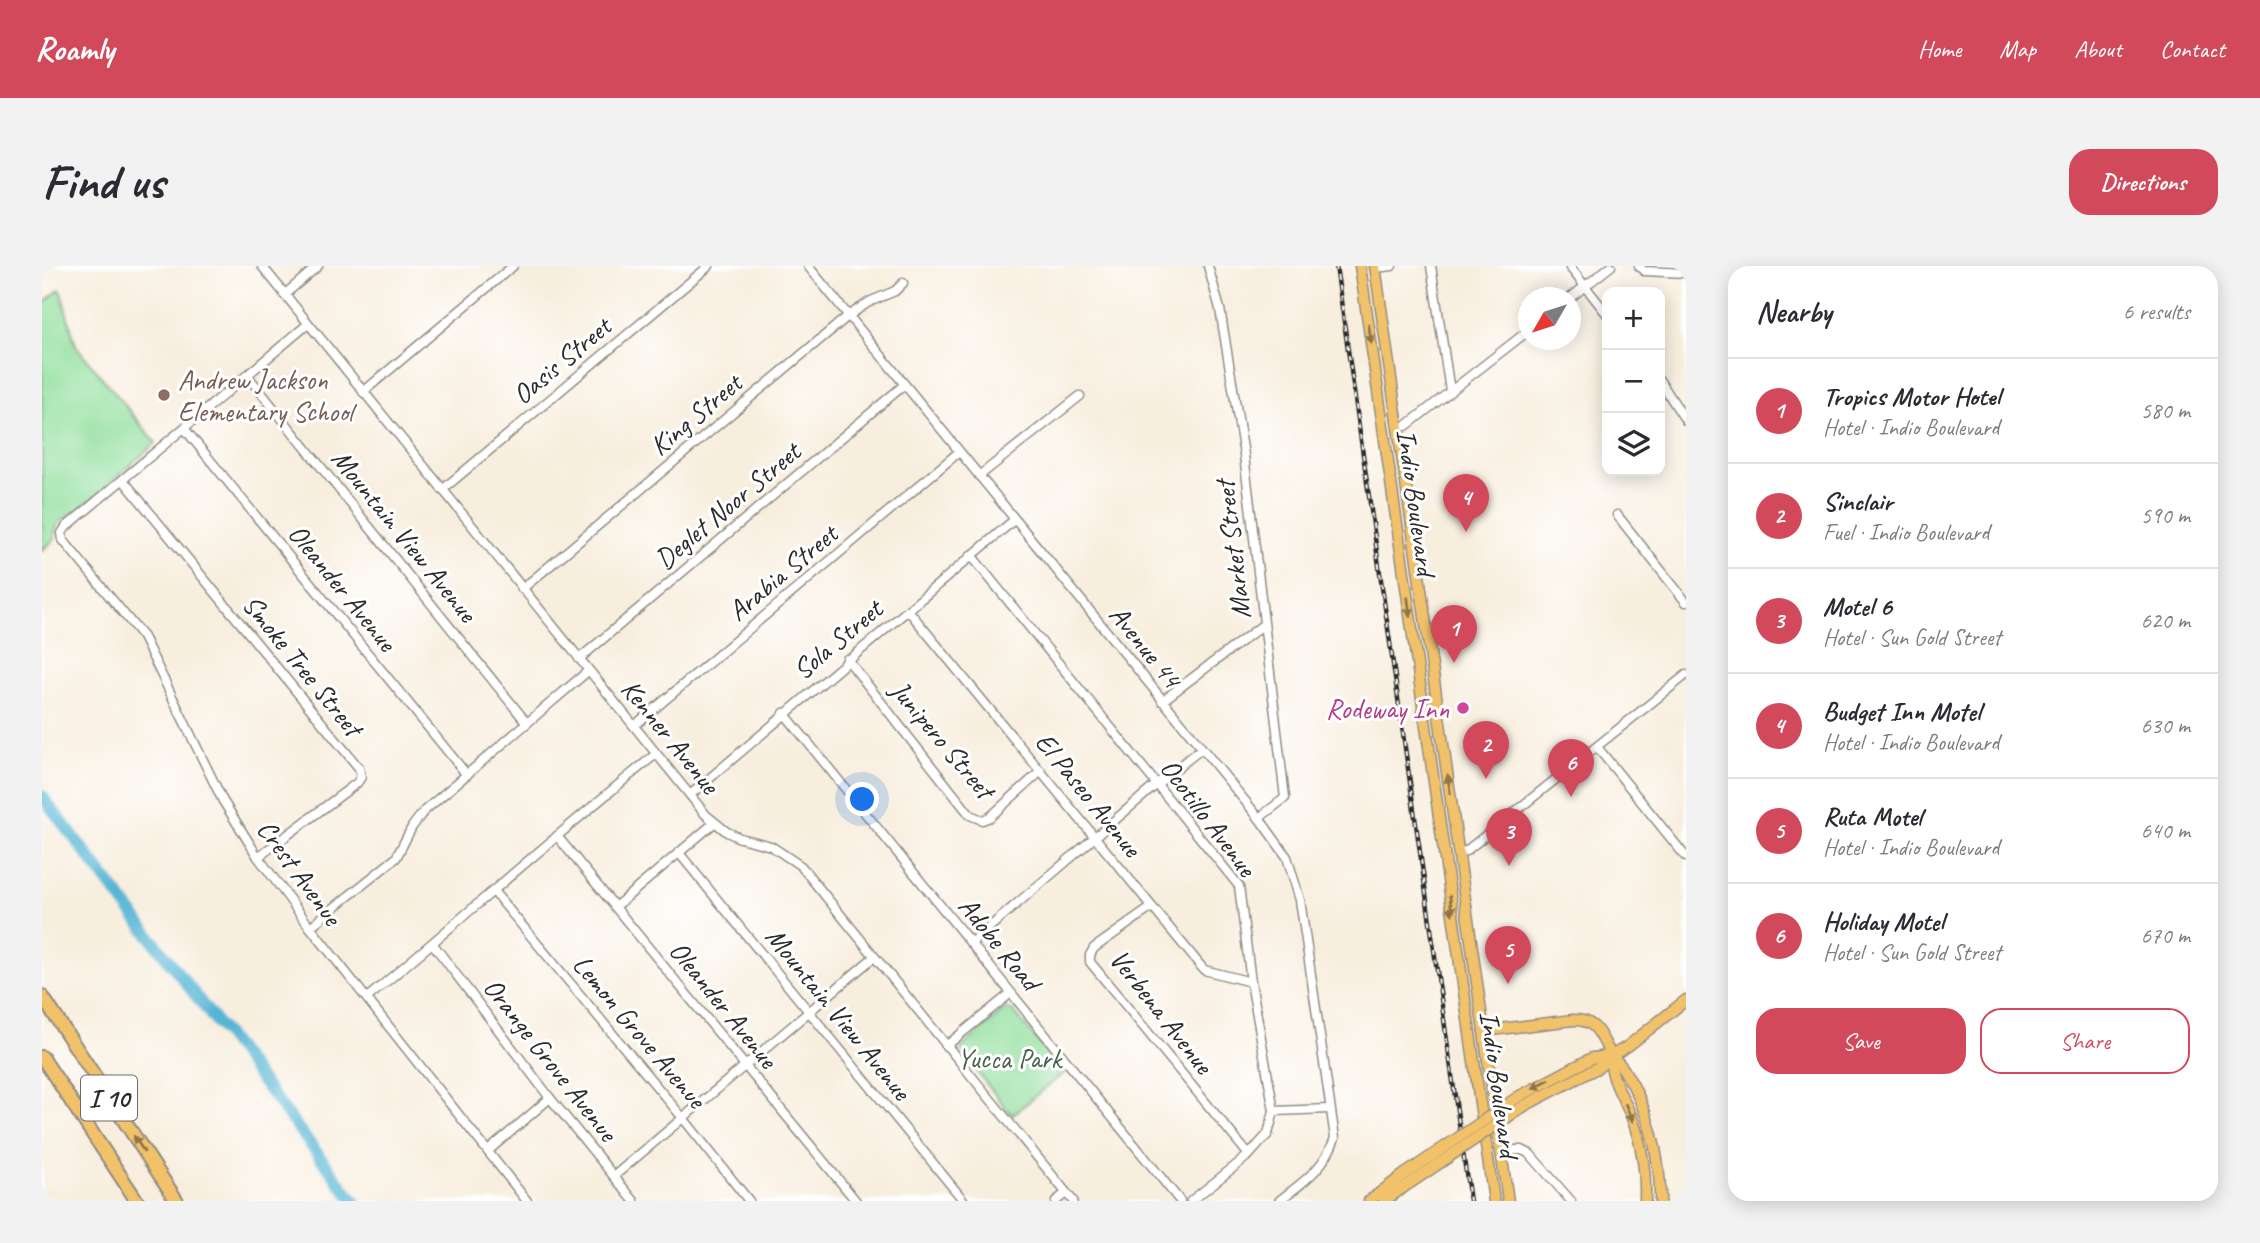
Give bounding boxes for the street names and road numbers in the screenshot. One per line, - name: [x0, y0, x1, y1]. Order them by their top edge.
- street label: Oasis Street: [505, 307, 620, 412]
- street label: King Street: [642, 364, 750, 463]
- street label: Indio Boulevard: [1389, 427, 1445, 581]
- street label: Deglet Noor Street: [647, 433, 809, 576]
- street label: Mountain View Avenue: [324, 442, 486, 630]
- street label: Market Street: [1206, 475, 1258, 621]
- street label: Arabia Street: [720, 515, 846, 628]
- street label: Oleander Avenue: [281, 517, 406, 659]
- street label: Smoke Tree Street: [235, 588, 373, 746]
- street label: Sola Street: [785, 590, 891, 687]
- street label: Avenue 44: [1102, 598, 1191, 697]
- street label: Kenner Avenue: [614, 672, 729, 802]
- street label: Junipero Street: [882, 672, 1005, 808]
- street label: El Paseo Avenue: [1028, 725, 1151, 865]
- street label: Ocotillo Avenue: [1153, 751, 1265, 885]
- street label: Crest Avenue: [249, 813, 351, 934]
- street label: Adobe Road: [951, 889, 1051, 1001]
- street label: Mountain View Avenue: [758, 920, 920, 1108]
- street label: Oleander Avenue: [662, 934, 787, 1076]
- street label: Verbena Avenue: [1102, 942, 1222, 1082]
- street label: Lemon Grove Avenue: [565, 947, 715, 1117]
- street label: Orange Grove Avenue: [476, 971, 626, 1149]
- street label: Indio Boulevard: [1472, 1009, 1528, 1163]
- road number: I 10: [81, 1076, 137, 1120]

